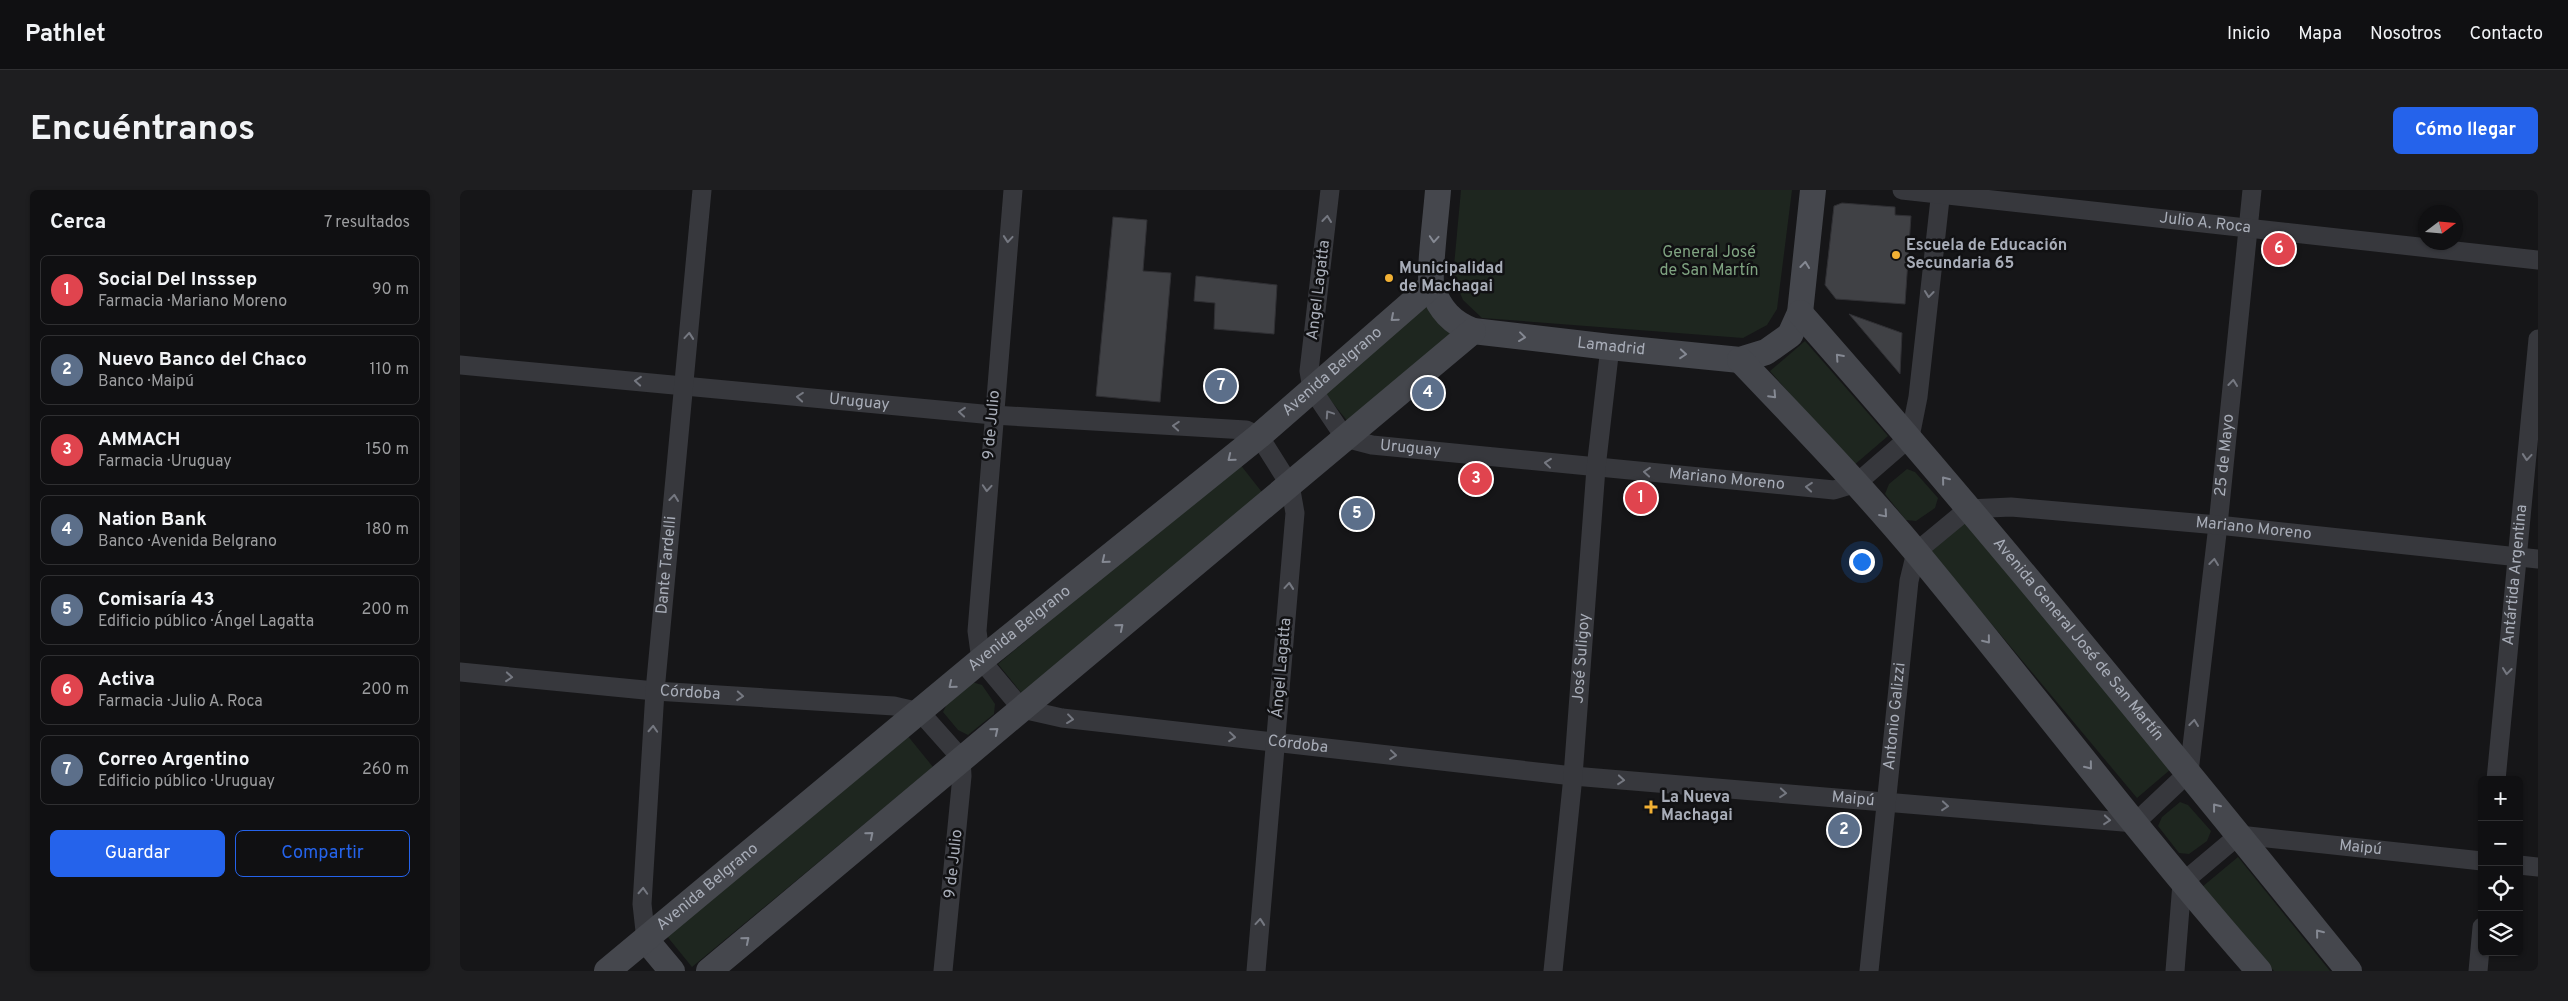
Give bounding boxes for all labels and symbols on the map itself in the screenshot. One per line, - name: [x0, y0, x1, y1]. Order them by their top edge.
- north arrow: [2418, 205, 2463, 250]
- street label: Julio A. Roca: [2158, 208, 2252, 238]
- one-way arrow: [1321, 215, 1332, 223]
- pin: 6: [2263, 230, 2295, 268]
- one-way arrow: [1003, 235, 1014, 243]
- one-way arrow: [1429, 235, 1440, 243]
- place label: Escuela de Educación Secundaria 65: [1906, 236, 2067, 274]
- street label: Angel Lagatta: [1303, 239, 1335, 341]
- park label: General José de San Martín: [1660, 243, 1758, 281]
- marker: Escuela de Educación Secundaria 65: [1890, 249, 1902, 261]
- place label: Municipalidad de Machagai: [1399, 259, 1504, 297]
- one-way arrow: [1799, 261, 1810, 269]
- marker: Municipalidad de Machagai: [1383, 272, 1395, 284]
- one-way arrow: [1924, 290, 1935, 298]
- one-way arrow: [1391, 312, 1400, 321]
- street label: Avenida Belgrano: [1278, 323, 1387, 421]
- one-way arrow: [1518, 331, 1526, 342]
- one-way arrow: [683, 332, 694, 340]
- street label: Lamadrid: [1576, 333, 1646, 360]
- one-way arrow: [1680, 348, 1688, 359]
- one-way arrow: [1835, 354, 1844, 363]
- pin: 7: [1205, 367, 1237, 405]
- pin: 4: [1412, 374, 1444, 412]
- one-way arrow: [634, 376, 642, 387]
- one-way arrow: [2227, 379, 2238, 387]
- street label: 9 de Julio: [979, 389, 1005, 461]
- one-way arrow: [1767, 389, 1776, 398]
- street label: Uruguay: [828, 390, 891, 415]
- one-way arrow: [796, 391, 804, 402]
- one-way arrow: [958, 406, 966, 417]
- one-way arrow: [1325, 410, 1335, 419]
- street label: 25 de Mayo: [2211, 413, 2239, 497]
- one-way arrow: [1172, 421, 1180, 432]
- street label: Uruguay: [1379, 436, 1442, 462]
- one-way arrow: [1228, 453, 1237, 461]
- one-way arrow: [2522, 453, 2533, 461]
- one-way arrow: [1544, 458, 1552, 469]
- pin: 3: [1460, 460, 1492, 498]
- street label: Mariano Moreno: [1668, 464, 1786, 495]
- one-way arrow: [1643, 467, 1651, 478]
- one-way arrow: [1942, 477, 1950, 486]
- pin: 1: [1625, 479, 1657, 517]
- one-way arrow: [1805, 482, 1813, 493]
- one-way arrow: [982, 484, 993, 492]
- one-way arrow: [668, 493, 679, 501]
- pin: 5: [1341, 495, 1373, 533]
- street label: Antártida Argentina: [2499, 504, 2532, 646]
- one-way arrow: [1878, 509, 1887, 518]
- street label: Mariano Moreno: [2195, 513, 2313, 545]
- street label: Dante Tardelli: [652, 515, 681, 615]
- street label: Avenida General José de San Martín: [1988, 534, 2168, 745]
- your location: [1849, 549, 1875, 575]
- one-way arrow: [1102, 555, 1111, 563]
- one-way arrow: [2208, 558, 2219, 566]
- street label: Avenida Belgrano: [964, 581, 1075, 676]
- one-way arrow: [1283, 582, 1294, 590]
- street label: José Suligoy: [1568, 613, 1595, 704]
- street label: Ángel Lagatta: [1266, 617, 1296, 719]
- one-way arrow: [1115, 624, 1124, 633]
- one-way arrow: [1982, 634, 1991, 643]
- street label: Antonio Galizzi: [1880, 662, 1911, 771]
- one-way arrow: [2502, 667, 2513, 675]
- one-way arrow: [505, 671, 513, 682]
- one-way arrow: [948, 679, 957, 688]
- street label: Córdoba: [659, 681, 721, 705]
- one-way arrow: [736, 690, 744, 701]
- one-way arrow: [1066, 713, 1074, 724]
- one-way arrow: [2188, 719, 2199, 727]
- one-way arrow: [647, 725, 658, 733]
- one-way arrow: [989, 728, 998, 736]
- one-way arrow: [1228, 731, 1236, 742]
- street label: Córdoba: [1267, 731, 1329, 758]
- one-way arrow: [1389, 749, 1397, 760]
- one-way arrow: [2084, 760, 2092, 769]
- one-way arrow: [1618, 774, 1626, 785]
- one-way arrow: [1780, 787, 1788, 798]
- place label: La Nueva Machagai: [1661, 788, 1733, 826]
- street label: Maipú: [1831, 788, 1875, 811]
- marker: La Nueva Machagai: [1645, 801, 1657, 813]
- one-way arrow: [1942, 801, 1950, 812]
- one-way arrow: [2214, 804, 2222, 813]
- pin: 2: [1828, 811, 1860, 849]
- one-way arrow: [2103, 815, 2111, 826]
- street label: 9 de Julio: [940, 828, 968, 900]
- one-way arrow: [865, 831, 874, 840]
- street label: Maipú: [2338, 836, 2383, 860]
- street label: Avenida Belgrano: [653, 839, 763, 935]
- one-way arrow: [637, 887, 648, 895]
- one-way arrow: [1254, 918, 1265, 926]
- one-way arrow: [2316, 930, 2324, 939]
- one-way arrow: [740, 937, 749, 945]

